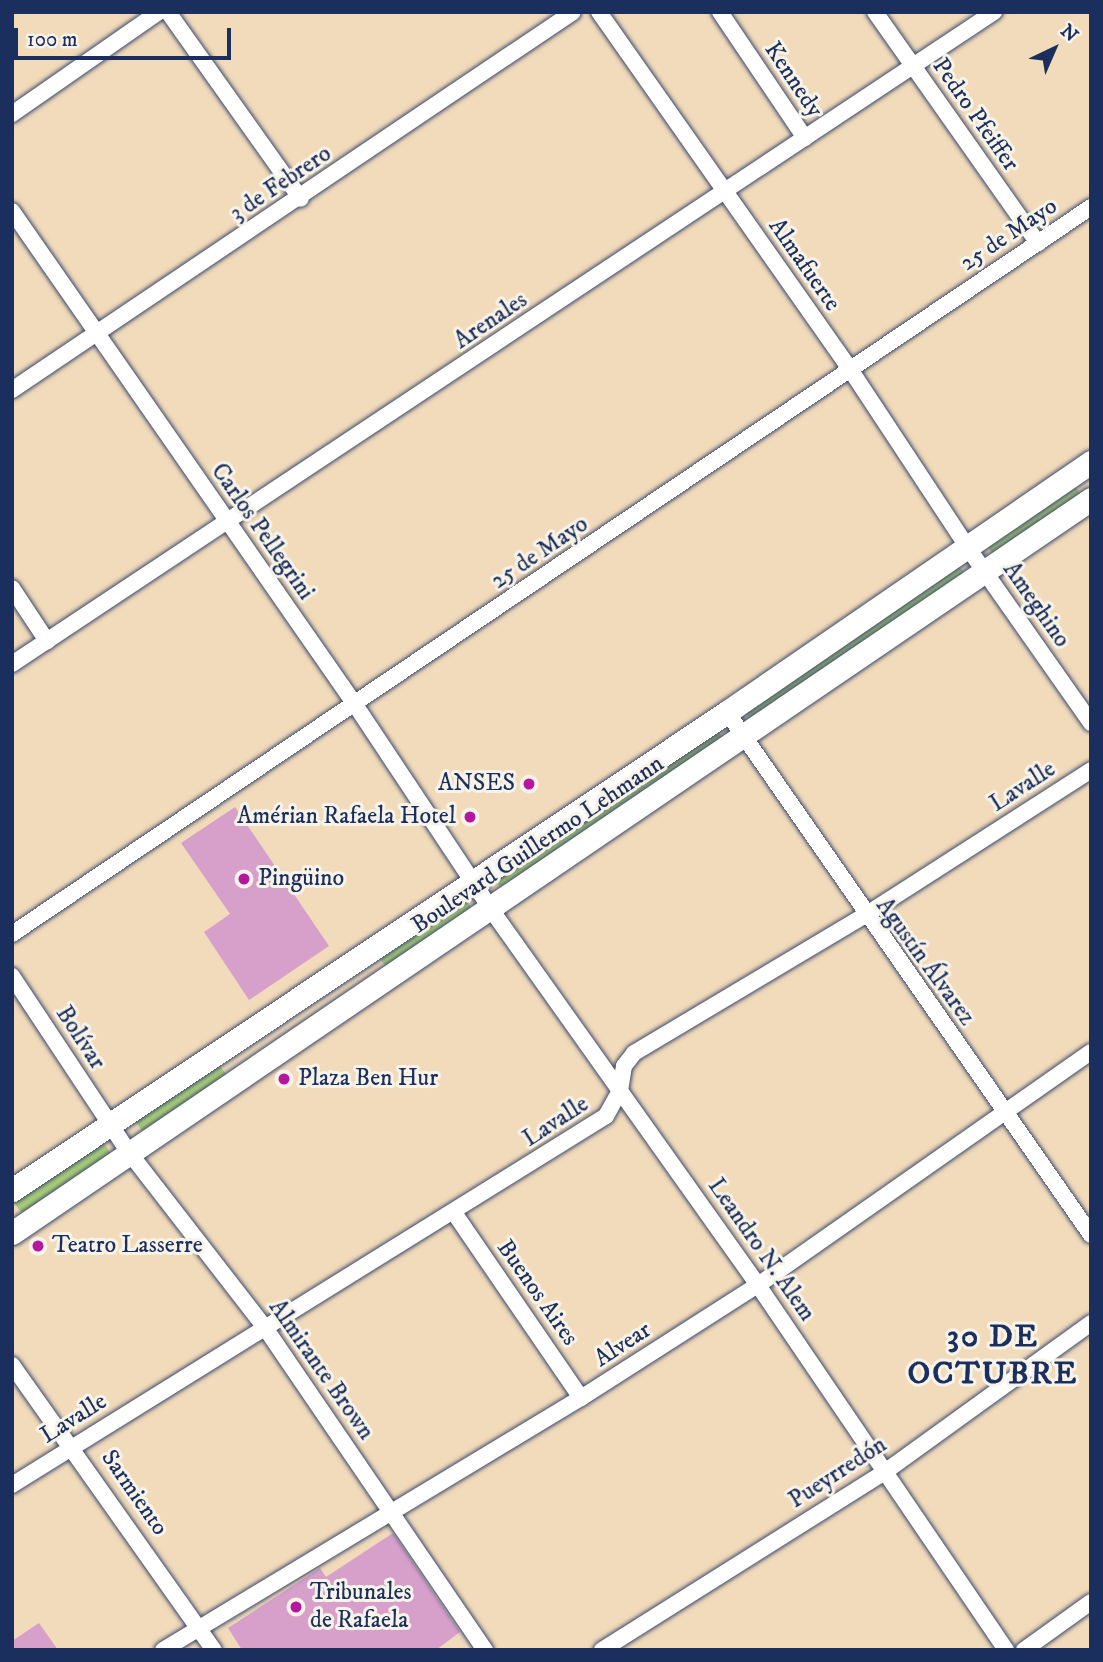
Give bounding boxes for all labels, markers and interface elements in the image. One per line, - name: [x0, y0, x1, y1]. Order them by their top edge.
- scale bar: [18, 14, 234, 58]
- north arrow: [1019, 14, 1089, 84]
- text: N: [1055, 20, 1083, 47]
- text: 100 m: [27, 27, 78, 53]
- street label: Kennedy: [757, 37, 829, 123]
- street label: Pedro Pfeiffer: [926, 53, 1024, 177]
- street label: 3 de Febrero: [225, 140, 337, 228]
- street label: 25 de Mayo: [955, 192, 1063, 278]
- street label: Almafuerte: [762, 213, 846, 317]
- street label: Arenales: [449, 286, 533, 356]
- street label: Carlos Pellegrini: [204, 458, 320, 606]
- street label: 25 de Mayo: [486, 510, 594, 596]
- street label: Ameghino: [996, 557, 1076, 653]
- street label: Boulevard Guillermo Lehmann: [406, 750, 670, 940]
- street label: Lavalle: [985, 755, 1061, 819]
- place label: ANSES: [438, 770, 515, 798]
- marker: ANSES: [521, 776, 537, 792]
- place label: Amérian Rafaela Hotel: [237, 803, 456, 831]
- marker: Amérian Rafaela Hotel: [462, 809, 478, 825]
- place label: Pingüino: [258, 865, 344, 893]
- marker: Pingüino: [236, 871, 252, 887]
- street label: Agustín Álvarez: [869, 893, 981, 1031]
- street label: Bolívar: [49, 1001, 111, 1075]
- place label: Plaza Ben Hur: [298, 1065, 438, 1093]
- marker: Plaza Ben Hur: [276, 1071, 292, 1087]
- street label: Lavalle: [518, 1090, 594, 1154]
- street label: Leandro N. Alem: [701, 1173, 821, 1327]
- place label: Teatro Lasserre: [52, 1232, 203, 1260]
- street label: Buenos Aires: [490, 1235, 584, 1351]
- marker: Teatro Lasserre: [30, 1238, 46, 1254]
- street label: Almirante Brown: [262, 1294, 380, 1446]
- street label: Alvear: [589, 1316, 657, 1374]
- district label: 30 DE OCTUBRE: [908, 1319, 1078, 1394]
- street label: Lavalle: [36, 1388, 112, 1450]
- street label: Pueyrredón: [784, 1431, 892, 1515]
- street label: Sarmiento: [94, 1445, 174, 1541]
- place label: Tribunales de Rafaela: [310, 1579, 411, 1635]
- marker: Tribunales de Rafaela: [288, 1599, 304, 1615]

